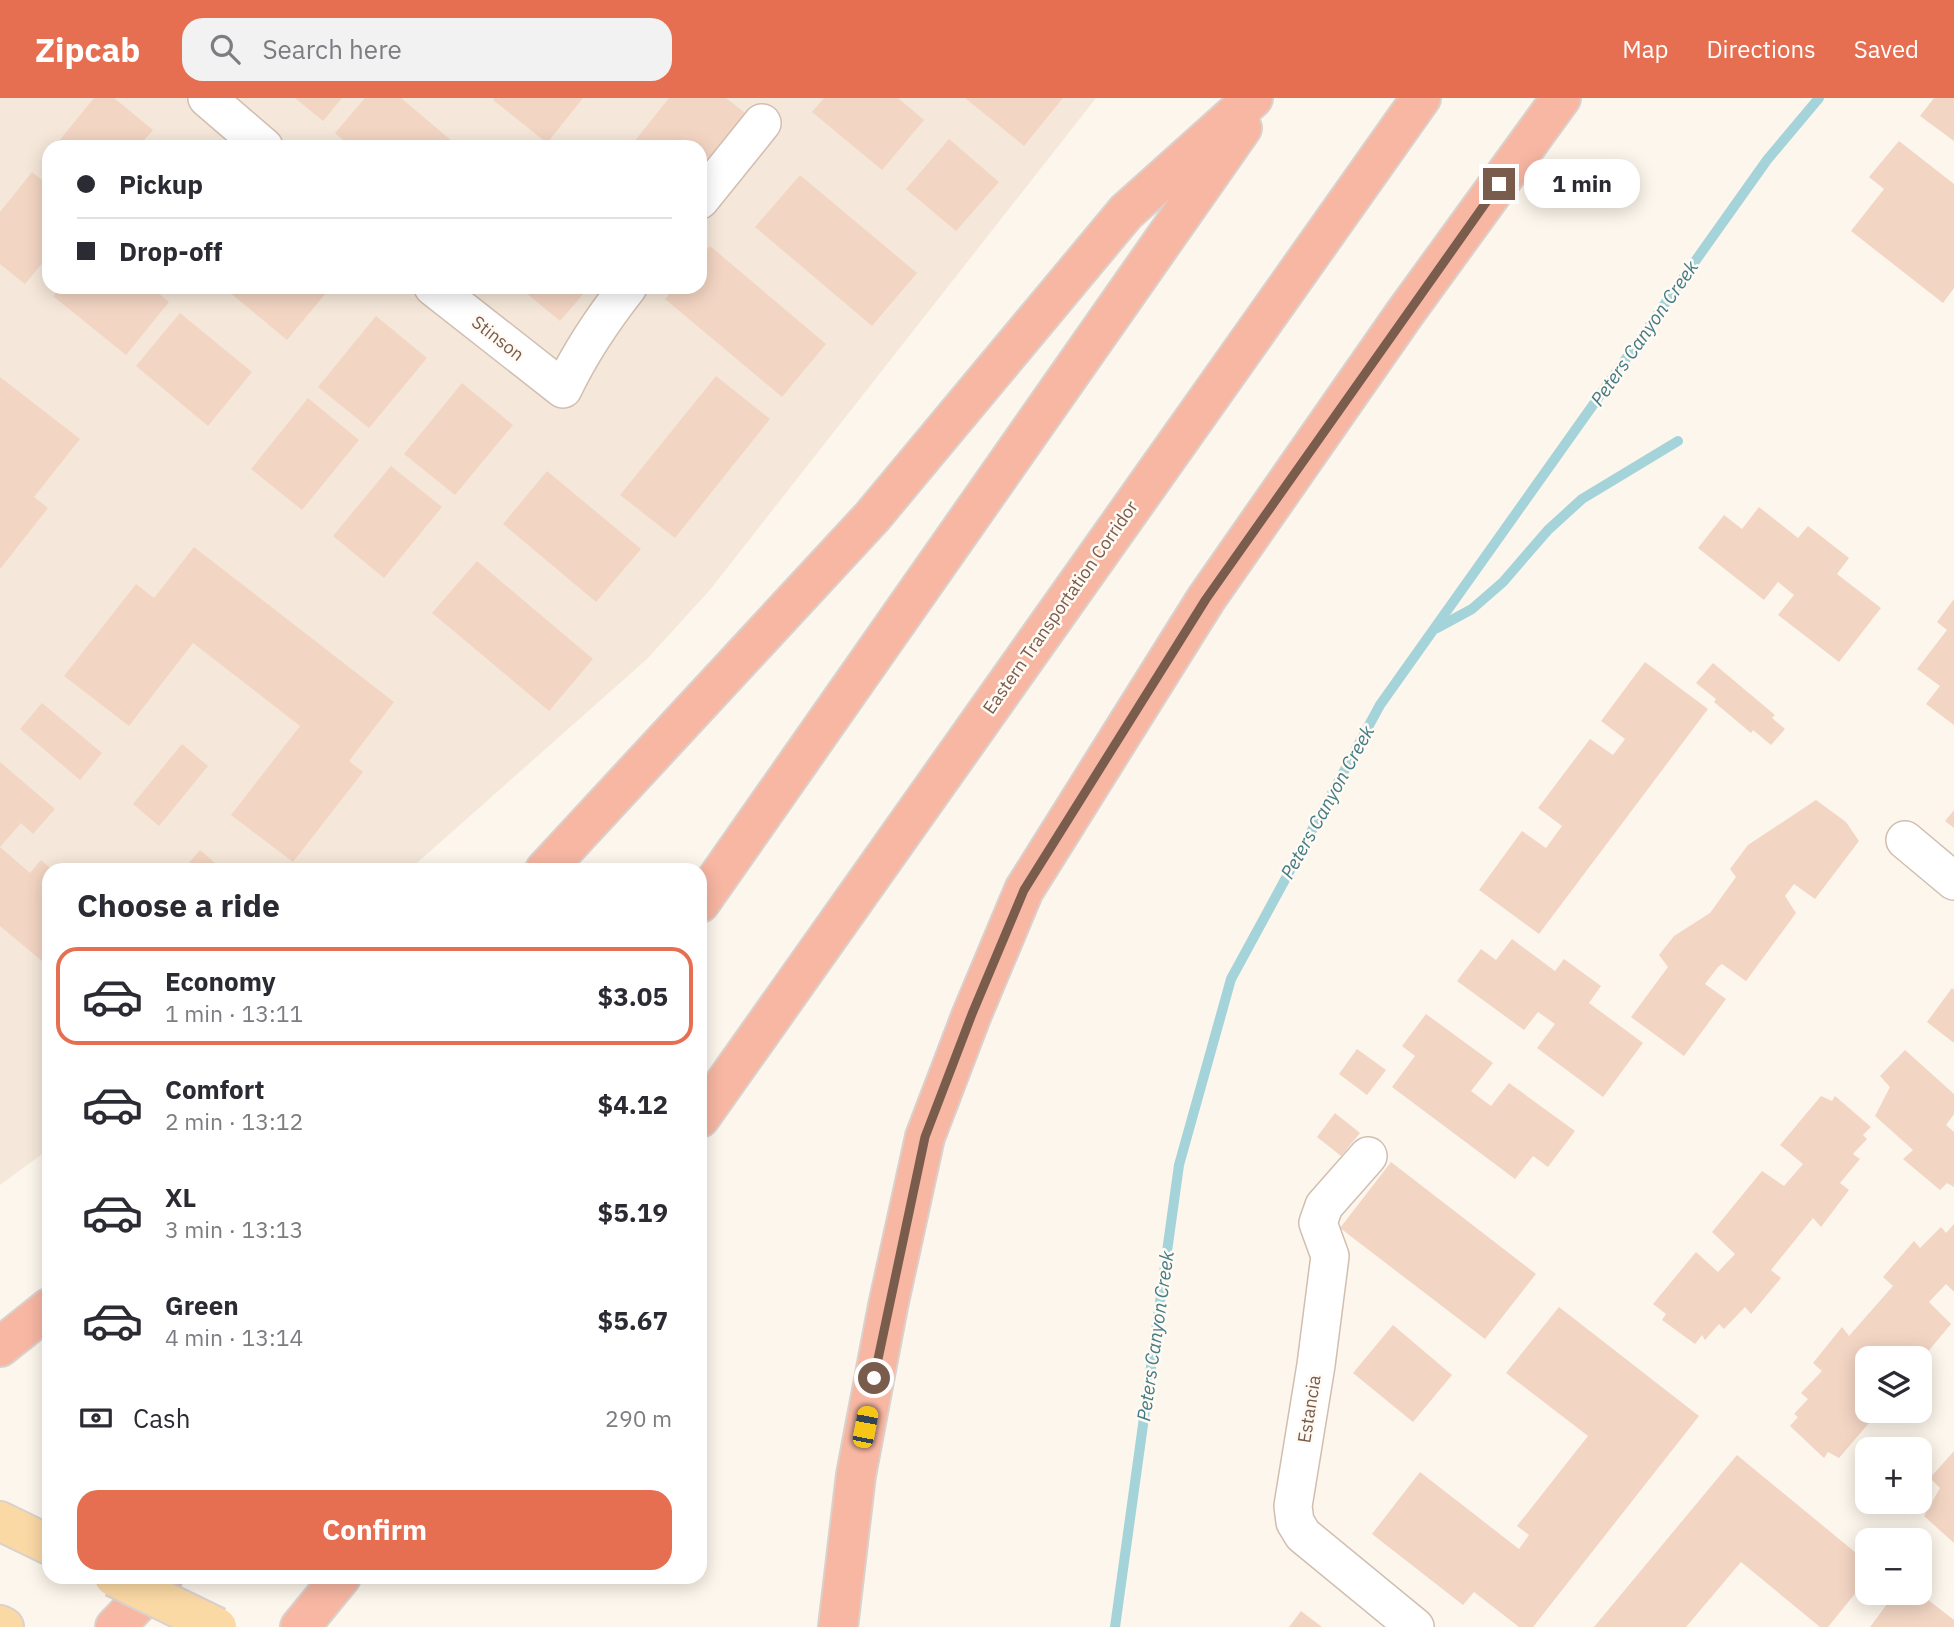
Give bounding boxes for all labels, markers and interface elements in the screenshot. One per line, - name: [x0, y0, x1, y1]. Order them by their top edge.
- search box: [182, 18, 672, 81]
- text: Zipcab: [35, 28, 140, 71]
- icon: search: [206, 30, 244, 68]
- text: Search here: [262, 32, 402, 66]
- text: Map: [1622, 33, 1668, 65]
- text: Directions: [1706, 33, 1816, 65]
- text: Saved: [1854, 33, 1919, 65]
- callout: 1 min: [1524, 160, 1639, 208]
- text: Pickup: [119, 167, 203, 201]
- route end: [1483, 168, 1515, 200]
- text: 1 min: [1552, 168, 1612, 198]
- text: Drop-off: [119, 234, 222, 268]
- water label: Peters Canyon Creek: [1585, 255, 1704, 410]
- street label: Stinson: [467, 310, 529, 366]
- street label: Eastern Transportation Corridor: [977, 496, 1143, 718]
- water label: Peters Canyon Creek: [1275, 720, 1380, 883]
- text: Choose a ride: [77, 884, 280, 926]
- text: Economy: [165, 964, 276, 998]
- icon: car: [81, 965, 144, 1028]
- text: $3.05: [598, 979, 668, 1013]
- text: 1 min · 13:11: [165, 998, 303, 1028]
- text: Comfort: [165, 1072, 264, 1106]
- icon: car: [81, 1073, 144, 1136]
- text: $4.12: [598, 1087, 668, 1121]
- text: 2 min · 13:12: [165, 1106, 303, 1136]
- text: XL: [165, 1180, 196, 1214]
- icon: car: [81, 1181, 144, 1244]
- text: $5.19: [598, 1195, 668, 1229]
- text: 3 min · 13:13: [165, 1214, 303, 1244]
- water label: Peters Canyon Creek: [1131, 1248, 1179, 1423]
- text: Green: [165, 1288, 239, 1322]
- icon: car: [81, 1289, 144, 1352]
- text: $5.67: [598, 1303, 668, 1337]
- text: 4 min · 13:14: [165, 1322, 303, 1352]
- map controls: [1855, 1346, 1932, 1605]
- button: layers: [1855, 1346, 1932, 1423]
- route start: [858, 1362, 890, 1394]
- street label: Estancia: [1292, 1373, 1326, 1445]
- icon: cash: [77, 1399, 115, 1437]
- text: Cash: [133, 1401, 190, 1435]
- text: 290 m: [605, 1403, 672, 1433]
- car: [851, 1404, 880, 1450]
- button: +: [1855, 1437, 1932, 1514]
- button: Confirm: [77, 1490, 672, 1570]
- button: −: [1855, 1528, 1932, 1605]

